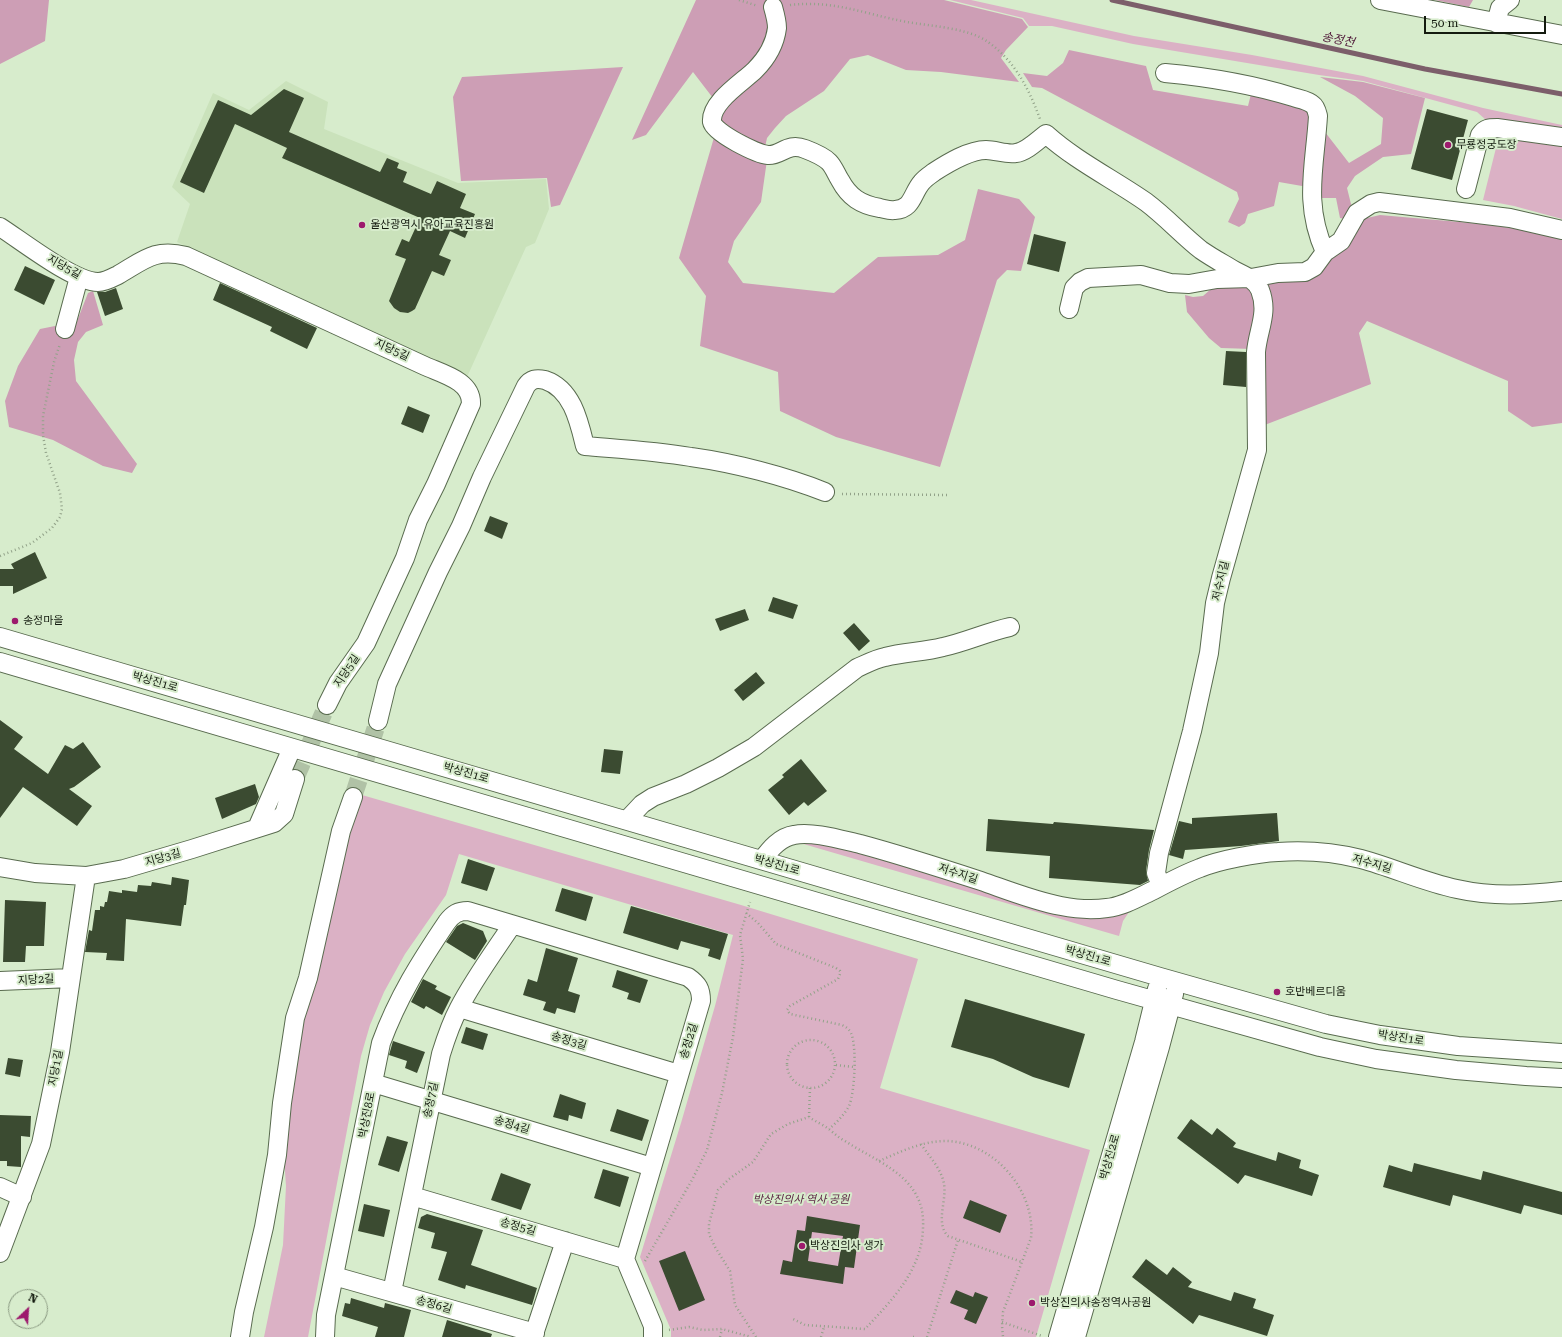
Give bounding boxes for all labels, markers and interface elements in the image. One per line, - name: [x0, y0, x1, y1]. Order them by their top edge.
- scale bar: [1426, 8, 1548, 34]
- text: 50 m: [1431, 16, 1458, 30]
- water label: 송정천: [1320, 30, 1356, 50]
- place label: 무룡정궁도장: [1456, 138, 1517, 152]
- marker: 무룡정궁도장: [1443, 140, 1453, 150]
- place label: 울산광역시 유아교육진흥원: [370, 218, 494, 232]
- marker: 울산광역시 유아교육진흥원: [357, 220, 367, 230]
- street label: 지당5길: [45, 252, 83, 282]
- street label: 지당5길: [373, 336, 411, 364]
- street label: 저수지길: [1210, 560, 1232, 602]
- place label: 송정마을: [23, 614, 63, 628]
- marker: 송정마을: [10, 616, 20, 626]
- street label: 지당5길: [331, 652, 363, 690]
- street label: 박상진1로: [131, 669, 179, 695]
- street label: 박상진1로: [442, 760, 490, 786]
- street label: 지당3길: [144, 847, 182, 869]
- street label: 박상진1로: [753, 852, 801, 878]
- street label: 저수지길: [1351, 852, 1393, 876]
- street label: 저수지길: [937, 861, 979, 887]
- street label: 박상진1로: [1064, 943, 1112, 969]
- street label: 지당2길: [17, 972, 55, 988]
- place label: 호반베르디움: [1285, 985, 1346, 999]
- marker: 호반베르디움: [1272, 987, 1282, 997]
- street label: 송정2길: [677, 1022, 701, 1060]
- street label: 박상진1로: [1377, 1028, 1425, 1048]
- street label: 송정3길: [550, 1029, 588, 1053]
- street label: 지당1길: [46, 1049, 66, 1087]
- street label: 송정7길: [421, 1081, 441, 1119]
- street label: 박상진8로: [356, 1091, 378, 1139]
- street label: 송정4길: [493, 1113, 531, 1137]
- street label: 박상진2로: [1097, 1133, 1123, 1181]
- park label: 박상진의사 역사 공원: [753, 1193, 849, 1207]
- street label: 송정5길: [499, 1216, 537, 1238]
- place label: 박상진의사 생가: [810, 1239, 884, 1253]
- marker: 박상진의사 생가: [797, 1241, 807, 1251]
- north arrow: [8, 1289, 48, 1329]
- text: N: [26, 1291, 39, 1306]
- street label: 송정6길: [415, 1294, 453, 1316]
- place label: 박상진의사송정역사공원: [1040, 1296, 1151, 1310]
- marker: 박상진의사송정역사공원: [1027, 1298, 1037, 1308]

